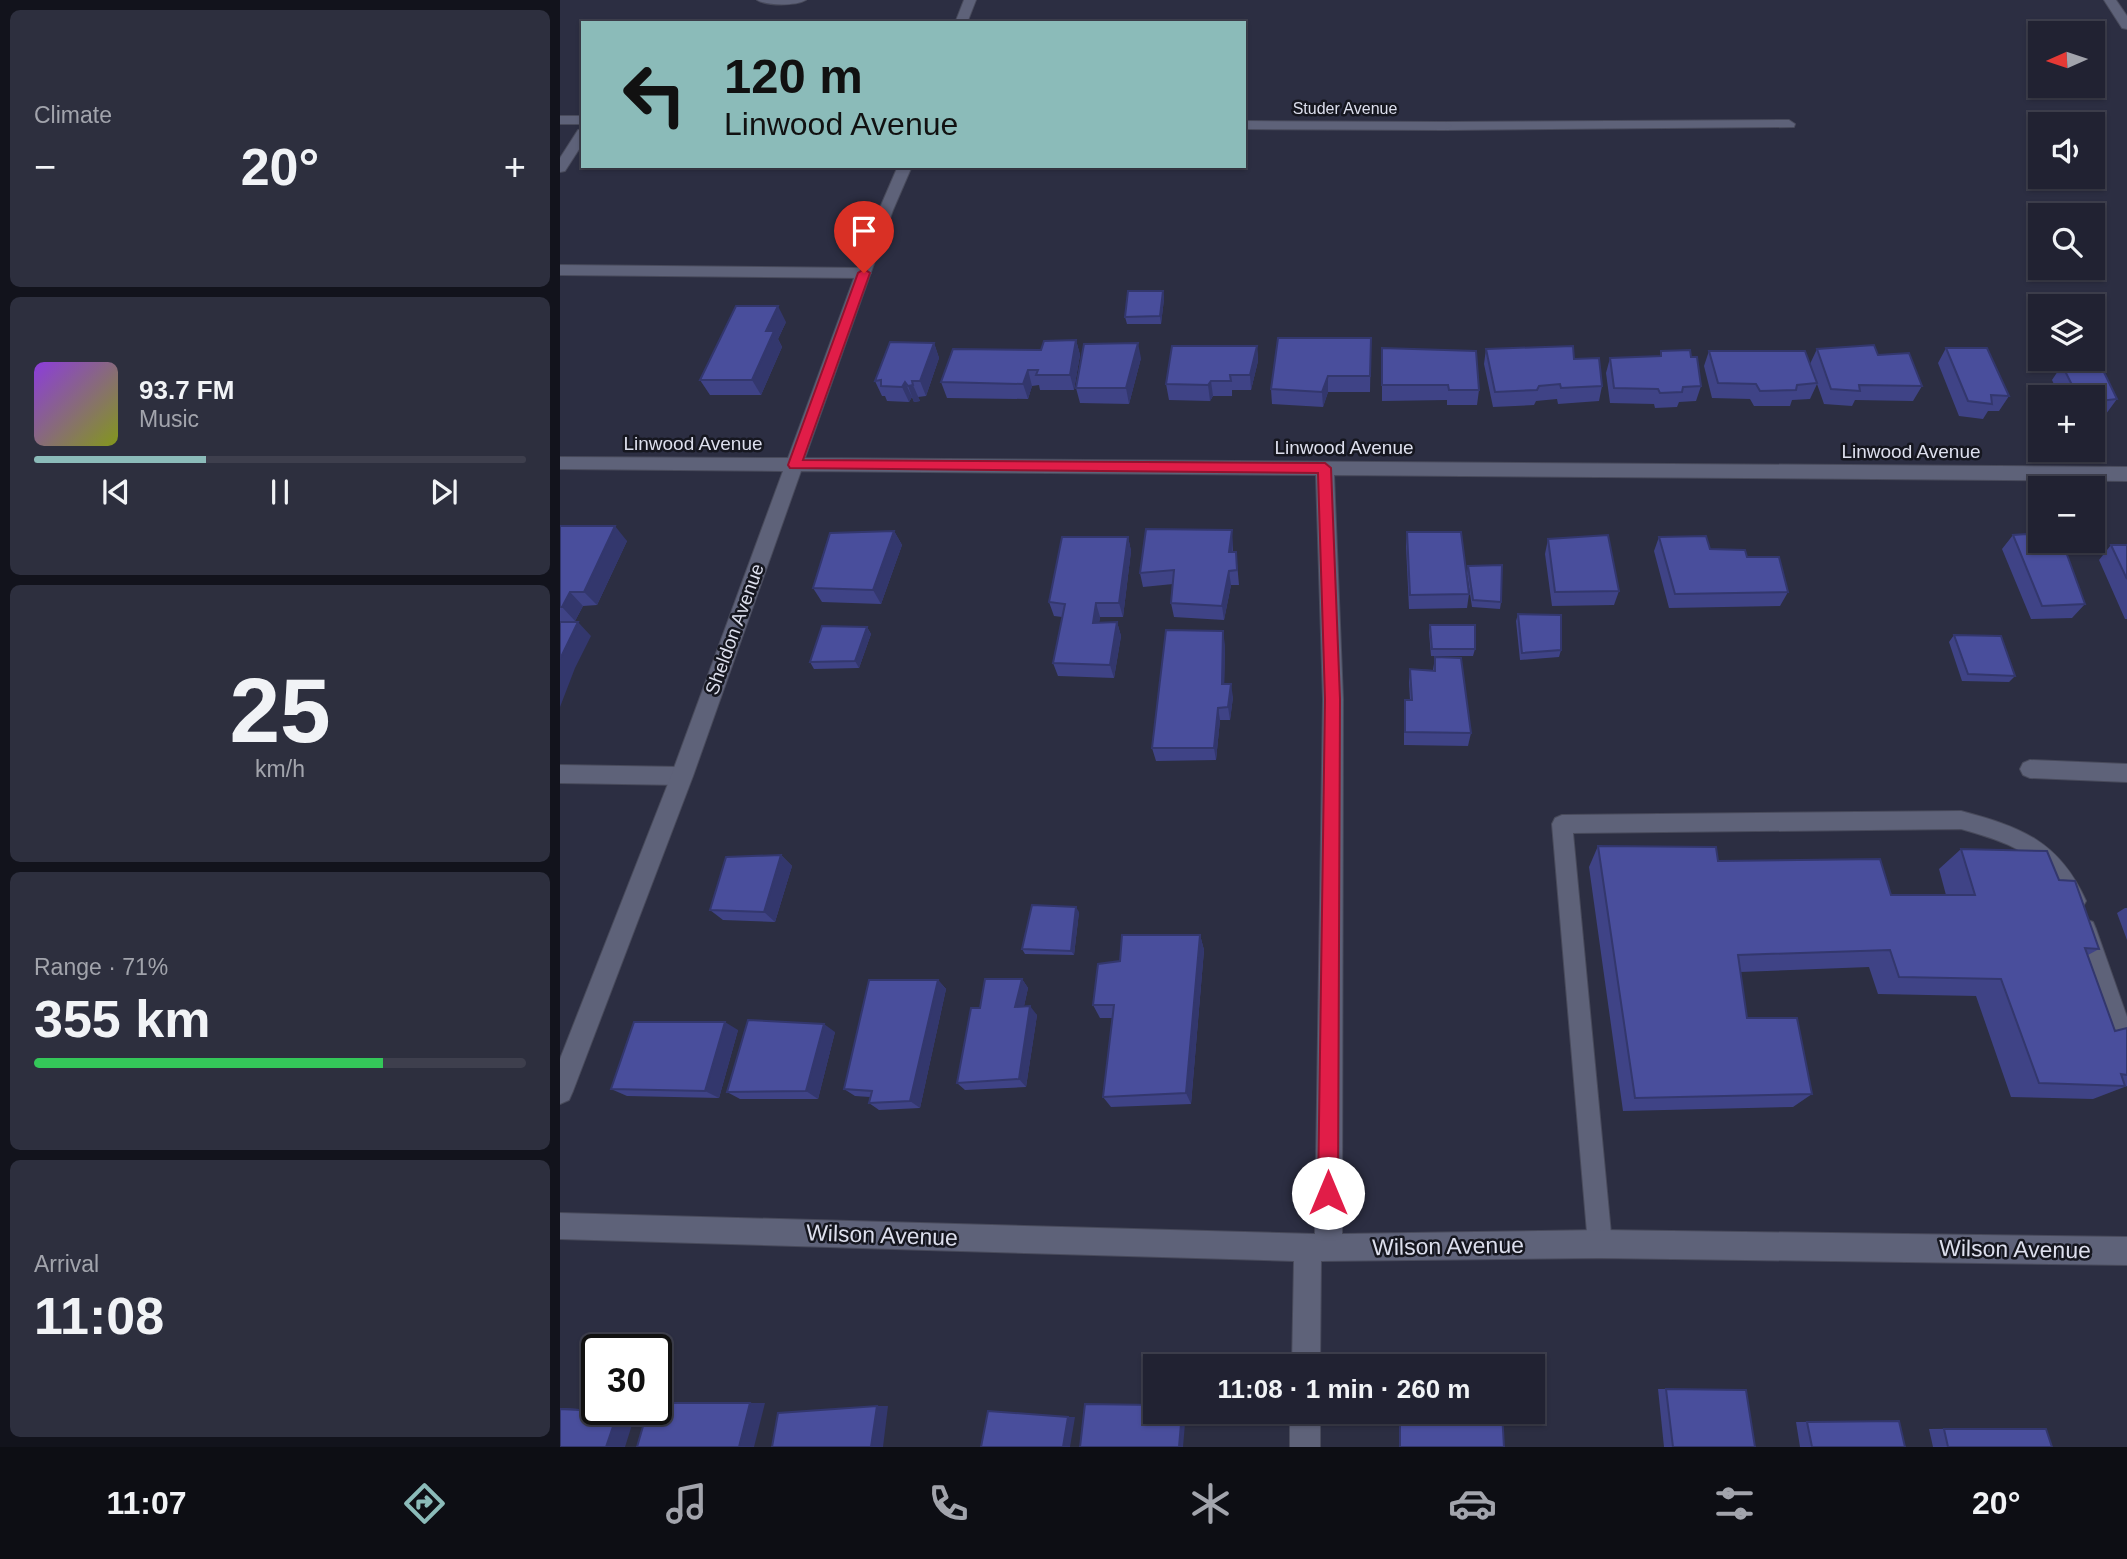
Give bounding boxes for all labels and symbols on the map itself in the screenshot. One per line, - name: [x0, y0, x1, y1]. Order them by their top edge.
- north arrow: [2028, 21, 2105, 98]
- street label: Studer Avenue: [1293, 100, 1397, 117]
- pin: [834, 201, 894, 273]
- street label: Linwood Avenue: [623, 433, 763, 454]
- street label: Linwood Avenue: [1274, 437, 1414, 458]
- street label: Linwood Avenue: [1841, 441, 1981, 462]
- street label: Sheldon Avenue: [701, 561, 768, 698]
- position arrow: [1291, 1156, 1365, 1230]
- street label: Wilson Avenue: [806, 1219, 958, 1251]
- street label: Wilson Avenue: [1372, 1232, 1524, 1260]
- street label: Wilson Avenue: [1939, 1235, 2091, 1263]
- speed limit sign: 30: [581, 1334, 672, 1425]

